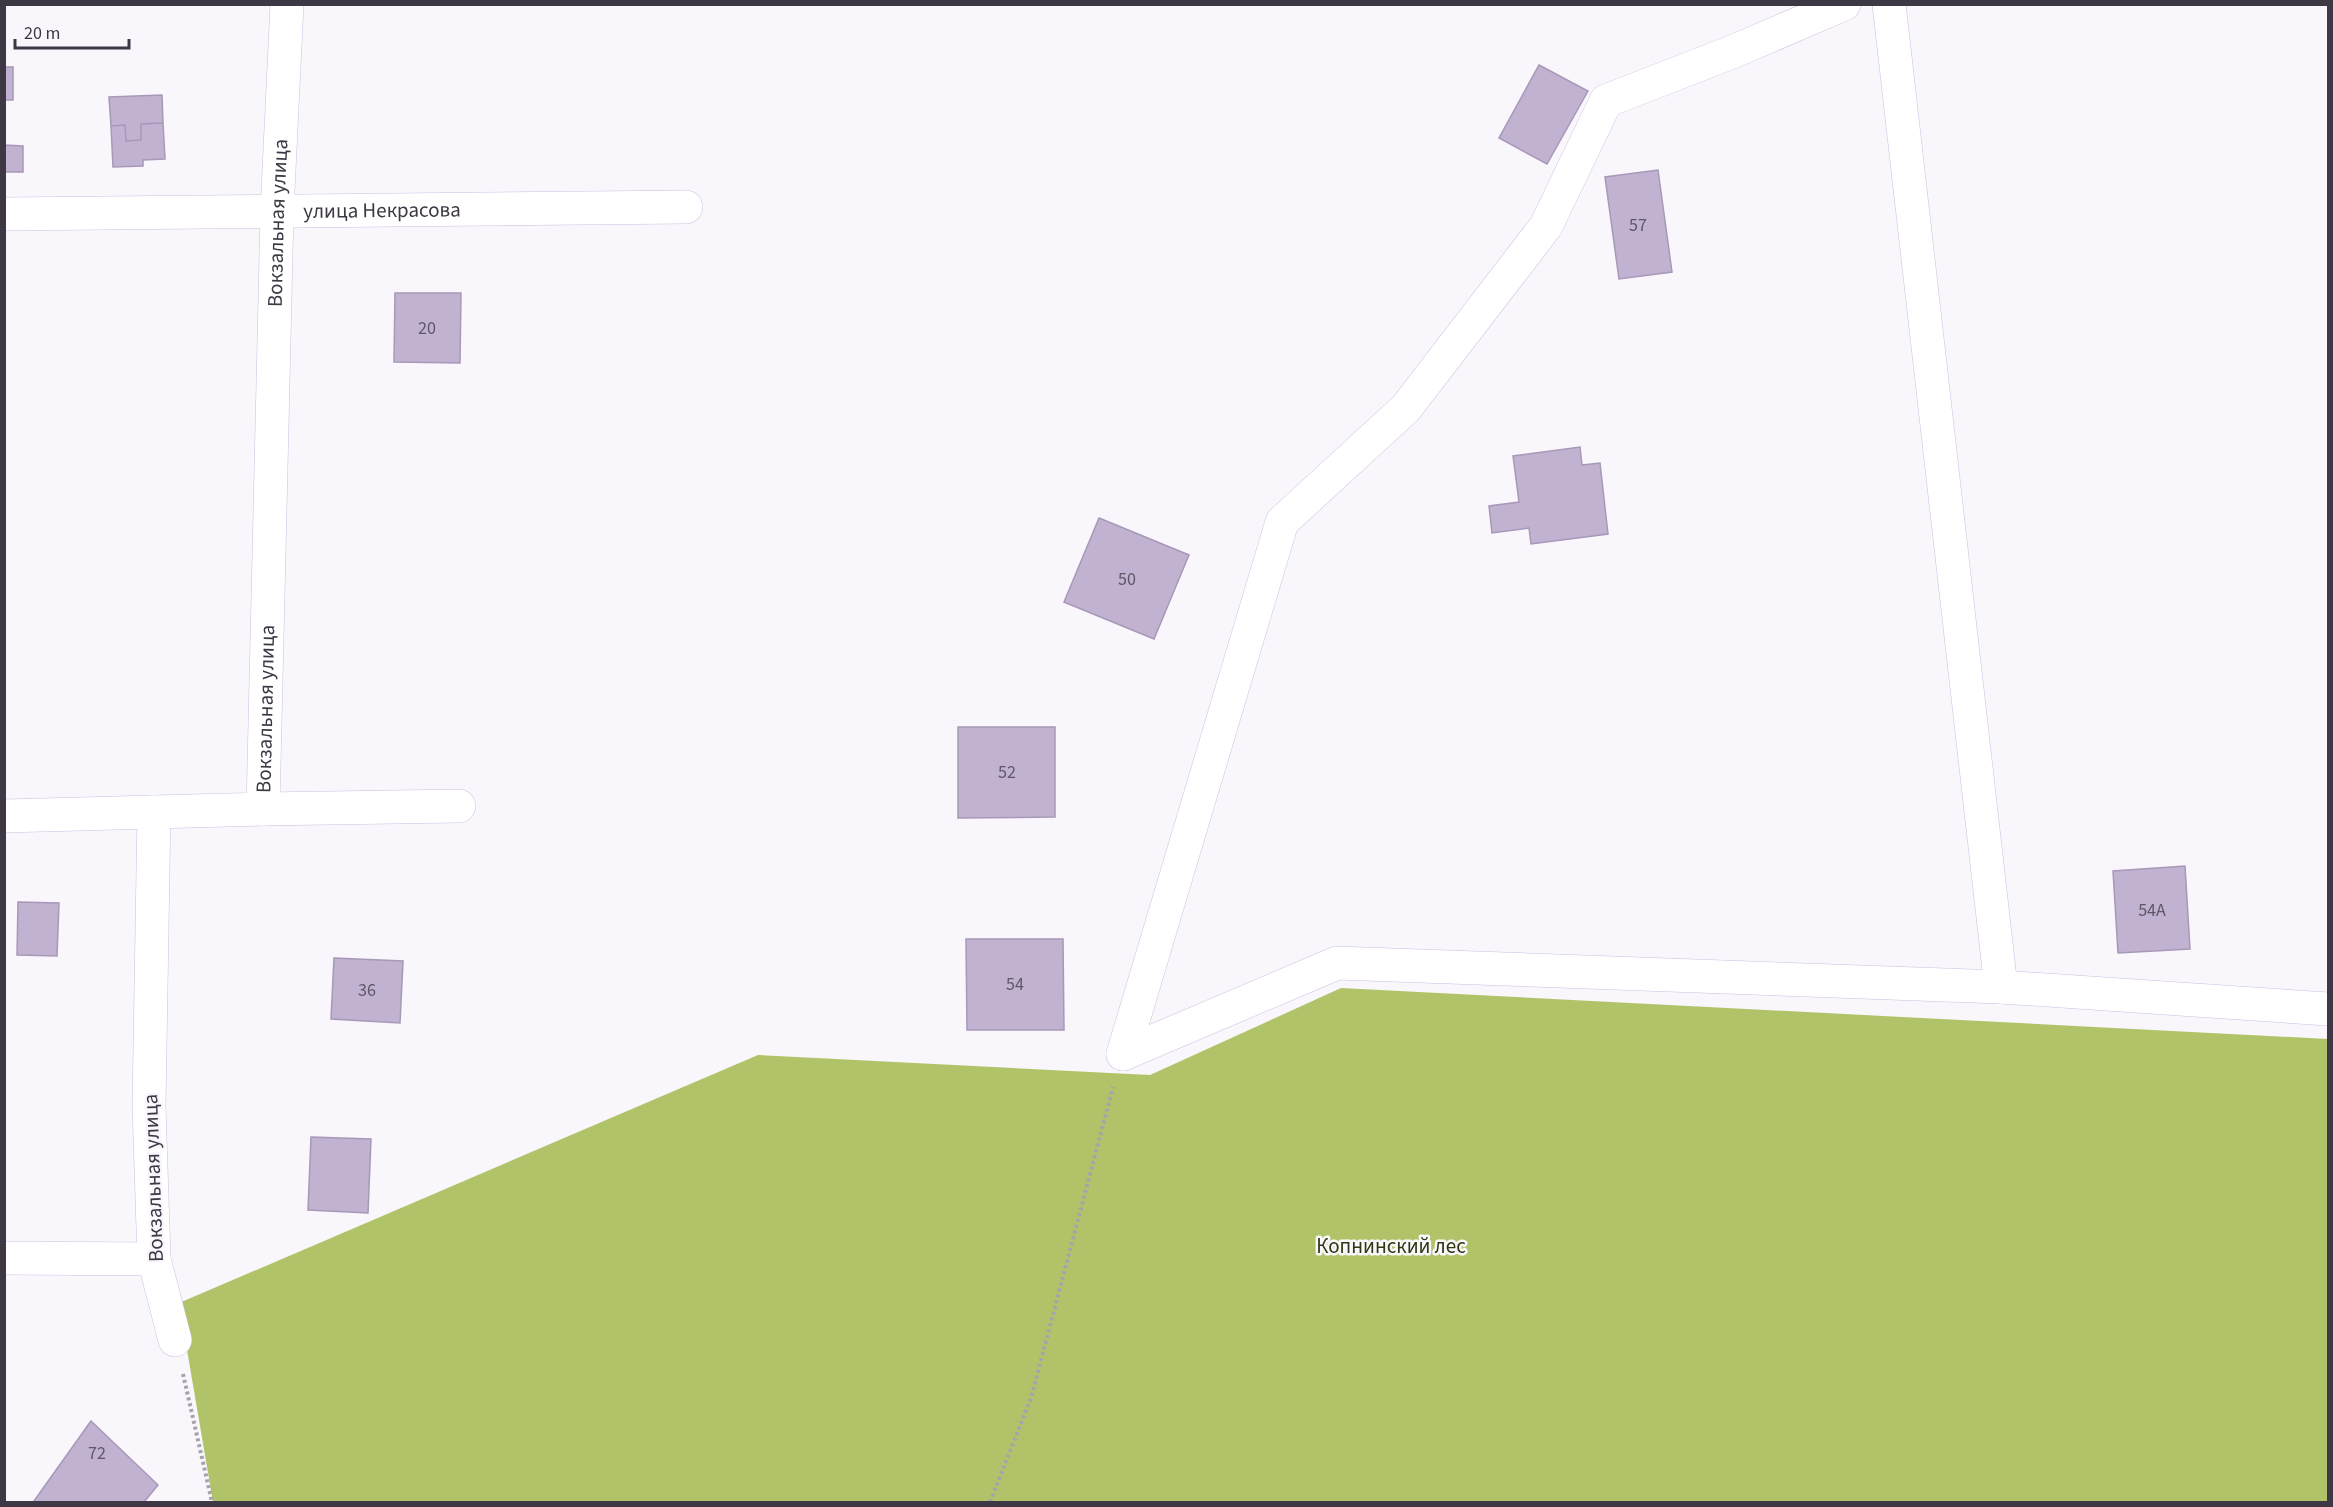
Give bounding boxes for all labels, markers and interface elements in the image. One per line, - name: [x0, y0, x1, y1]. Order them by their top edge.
- scale bar: [15, 12, 129, 50]
- text: 20 m: [24, 21, 60, 46]
- street label: Вокзальная улица: [260, 138, 295, 307]
- street label: улица Некрасова: [303, 194, 461, 226]
- house number: 57: [1629, 213, 1647, 238]
- house number: 20: [418, 316, 436, 341]
- house number: 50: [1118, 567, 1136, 592]
- street label: Вокзальная улица: [248, 624, 282, 793]
- house number: 52: [998, 760, 1016, 785]
- house number: 54А: [2138, 898, 2166, 923]
- house number: 54: [1006, 972, 1024, 997]
- house number: 36: [358, 978, 376, 1003]
- street label: Вокзальная улица: [135, 1093, 171, 1263]
- park label: Копнинский лес: [1316, 1231, 1466, 1261]
- house number: 72: [88, 1441, 106, 1466]

